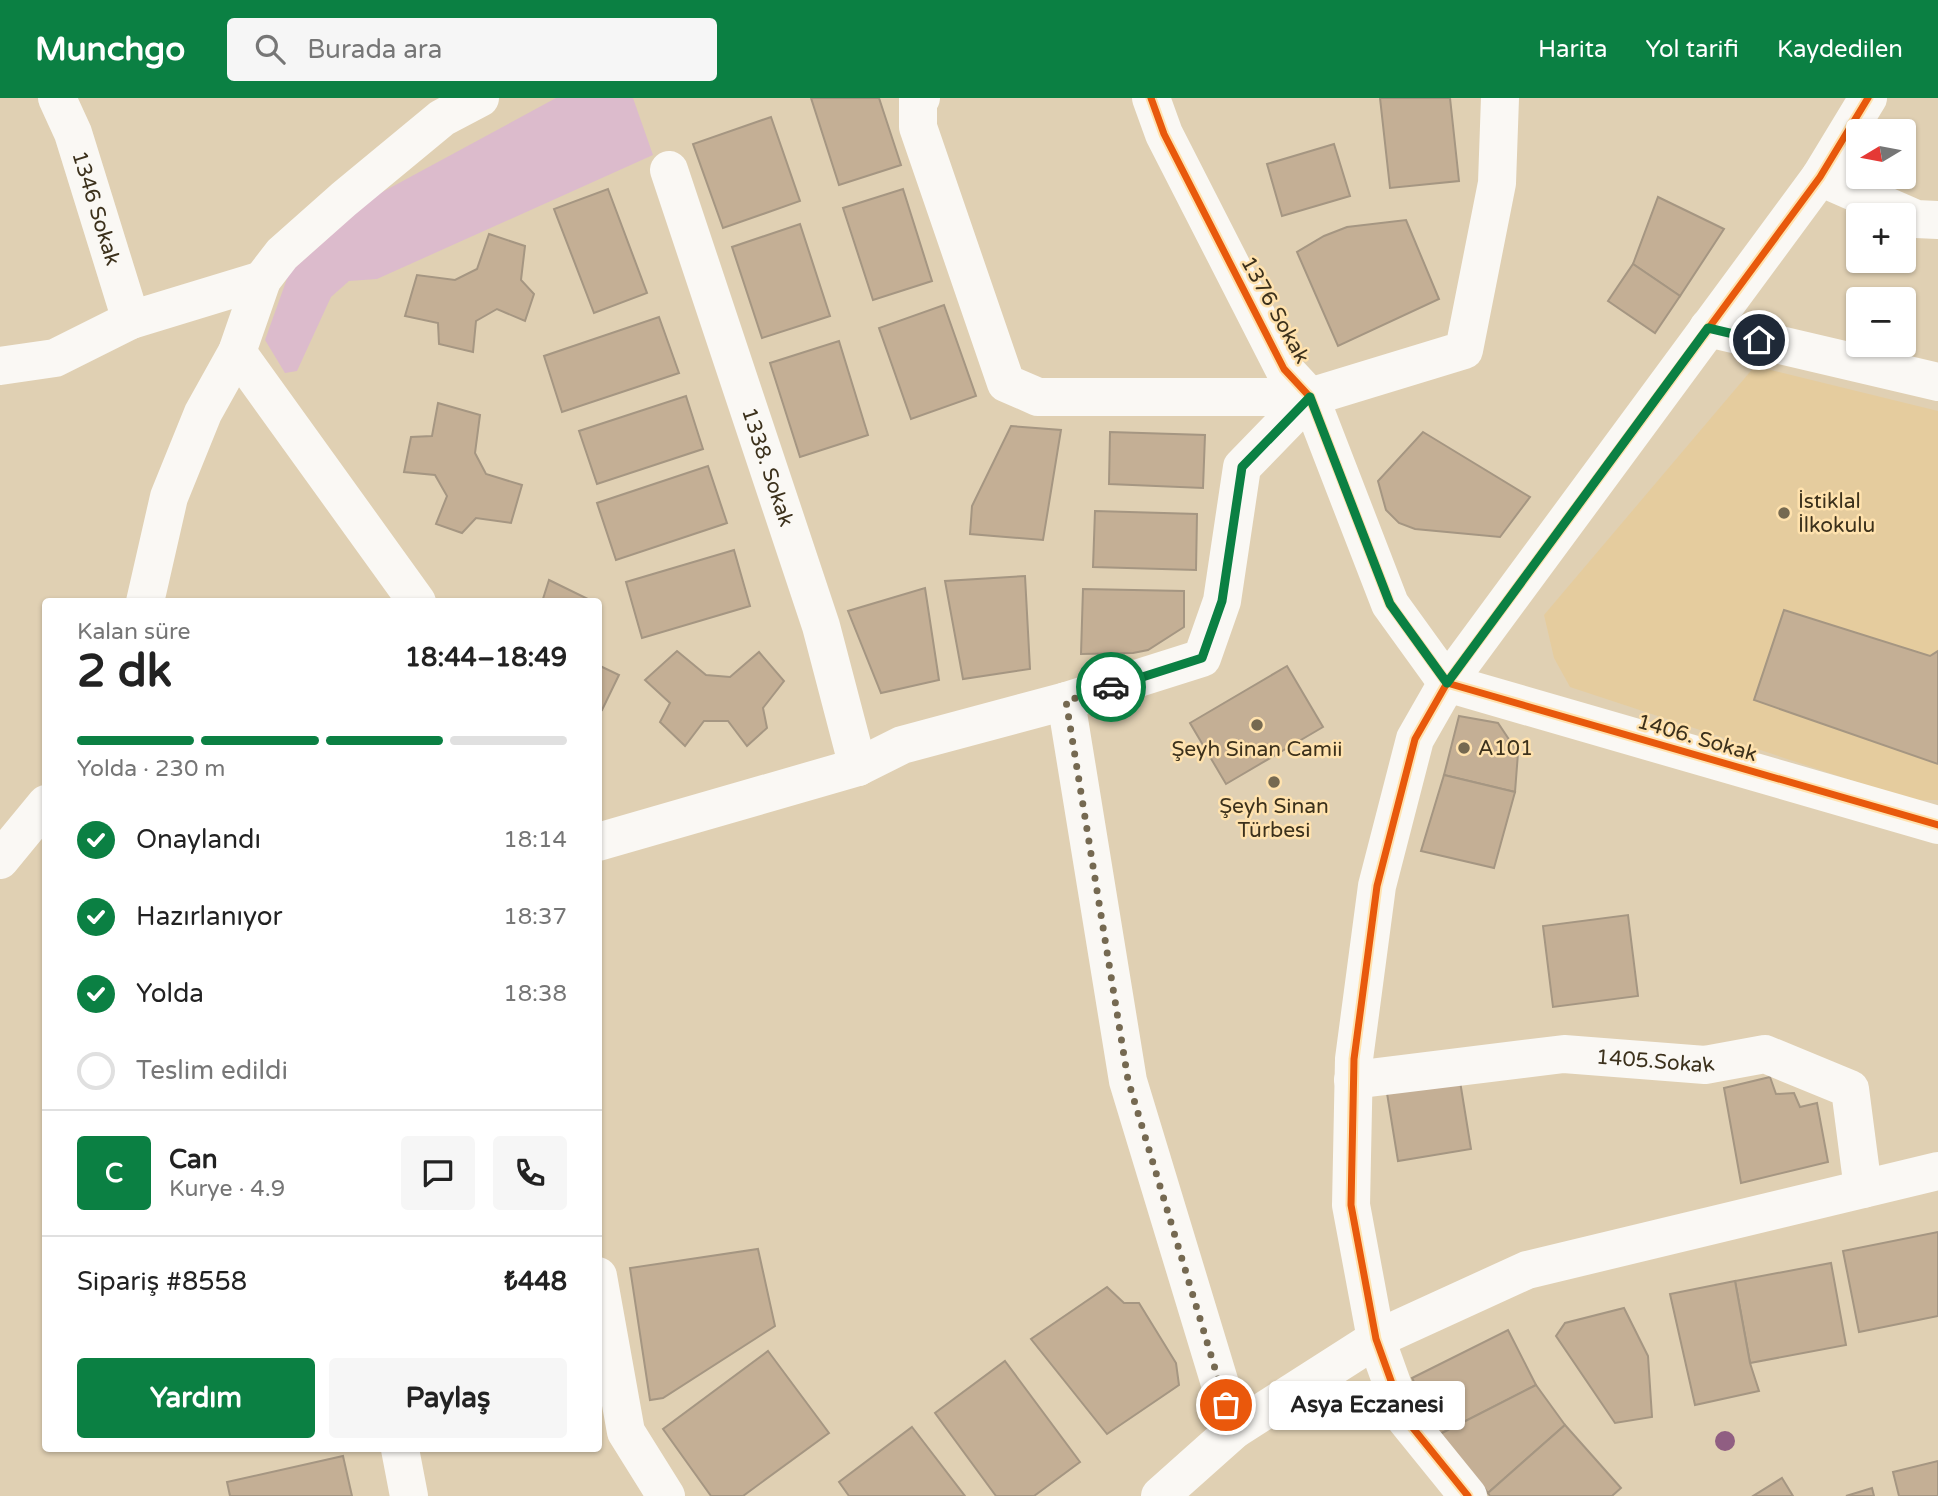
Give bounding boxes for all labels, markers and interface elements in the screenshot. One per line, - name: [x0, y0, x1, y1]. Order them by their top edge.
- search box: [227, 18, 717, 81]
- text: Munchgo: [35, 30, 185, 69]
- icon: search: [251, 30, 289, 68]
- text: Burada ara: [307, 34, 442, 65]
- text: Harita: [1538, 35, 1607, 64]
- text: Yol tarifi: [1645, 35, 1739, 64]
- text: Kaydedilen: [1777, 35, 1903, 64]
- north arrow: [1846, 119, 1916, 189]
- map controls: [1846, 119, 1916, 357]
- street label: 1346 Sokak: [67, 148, 126, 268]
- button: +: [1846, 203, 1916, 273]
- street label: 1376 Sokak: [1235, 252, 1315, 368]
- button: −: [1846, 287, 1916, 357]
- pin: [1729, 310, 1789, 370]
- icon: home: [1740, 321, 1778, 359]
- street label: 1338. Sokak: [737, 404, 799, 530]
- place label: İstiklal İlkokulu: [1798, 489, 1875, 538]
- marker: İstiklal İlkokulu: [1776, 505, 1792, 521]
- text: Kalan süre: [77, 618, 191, 646]
- text: 18:44–18:49: [405, 642, 567, 673]
- text: 2 dk: [77, 644, 172, 699]
- courier: [1076, 652, 1146, 722]
- icon: car: [1092, 668, 1130, 706]
- street label: 1406. Sokak: [1634, 709, 1760, 767]
- marker: Şeyh Sinan Camii: [1249, 717, 1265, 733]
- place label: A101: [1478, 736, 1533, 761]
- place label: Şeyh Sinan Camii: [1171, 737, 1343, 762]
- marker: A101: [1456, 740, 1472, 756]
- text: Yolda · 230 m: [77, 755, 226, 783]
- marker: Şeyh Sinan Türbesi: [1266, 774, 1282, 790]
- place label: Şeyh Sinan Türbesi: [1219, 794, 1329, 843]
- icon: check: [77, 821, 115, 859]
- text: Onaylandı: [136, 824, 261, 855]
- text: 18:14: [503, 826, 567, 854]
- icon: check: [77, 898, 115, 936]
- text: Hazırlanıyor: [136, 901, 283, 932]
- text: 18:37: [503, 903, 567, 931]
- icon: check: [77, 975, 115, 1013]
- text: Yolda: [136, 978, 204, 1009]
- text: 18:38: [503, 980, 567, 1008]
- street label: 1405.Sokak: [1595, 1044, 1716, 1078]
- text: Teslim edildi: [136, 1055, 288, 1086]
- button: chat: [401, 1136, 475, 1210]
- button: phone: [493, 1136, 567, 1210]
- text: Can: [169, 1144, 218, 1175]
- text: C: [105, 1158, 123, 1189]
- text: Kurye · 4.9: [169, 1175, 285, 1203]
- text: Sipariş #8558: [77, 1266, 247, 1297]
- text: ₺448: [504, 1266, 567, 1297]
- button: Yardım: [77, 1358, 315, 1438]
- button: Paylaş: [329, 1358, 567, 1438]
- pin: [1196, 1375, 1256, 1435]
- callout: Asya Eczanesi: [1268, 1380, 1464, 1430]
- icon: bag: [1207, 1386, 1245, 1424]
- text: Asya Eczanesi: [1290, 1391, 1444, 1419]

